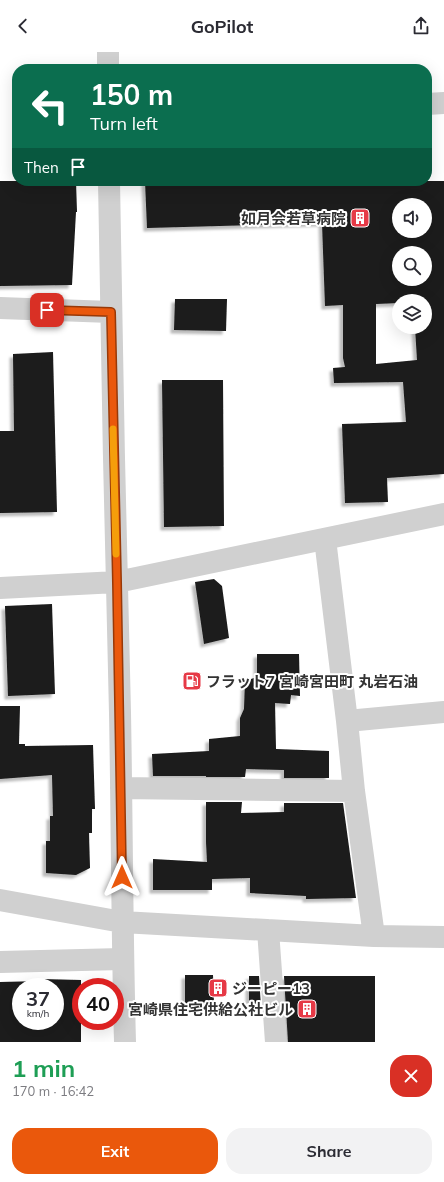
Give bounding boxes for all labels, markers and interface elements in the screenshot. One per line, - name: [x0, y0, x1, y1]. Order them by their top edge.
- icon: back: [12, 15, 34, 37]
- text: GoPilot: [191, 15, 253, 38]
- icon: share: [410, 15, 432, 37]
- text: 150 m: [90, 77, 173, 112]
- icon: left: [24, 80, 76, 132]
- text: Turn left: [90, 112, 158, 135]
- icon: arrive: [67, 156, 89, 178]
- text: Then: [24, 158, 59, 177]
- map controls: [392, 198, 432, 334]
- button: sound: [392, 198, 432, 238]
- building icon: 如月会若草病院: [349, 207, 371, 229]
- place label: 如月会若草病院: [241, 209, 346, 228]
- button: search: [392, 246, 432, 286]
- pin: [30, 293, 64, 327]
- button: layers: [392, 294, 432, 334]
- icon: arrive: [36, 299, 58, 321]
- fuel station icon: フラット7 宮崎宮田町 丸岩石油: [181, 670, 203, 692]
- place label: フラット7 宮崎宮田町 丸岩石油: [206, 672, 418, 691]
- position arrow: [101, 856, 143, 898]
- building icon: ジーピー13: [207, 977, 229, 999]
- speed limit sign: 40: [72, 978, 124, 1030]
- place label: ジーピー13: [232, 979, 310, 998]
- text: 37: [26, 986, 50, 1011]
- building icon: 宮崎県住宅供給公社ビル: [296, 998, 318, 1020]
- place label: 宮崎県住宅供給公社ビル: [128, 1000, 293, 1019]
- text: km/h: [27, 1007, 49, 1020]
- text: 1 min: [12, 1053, 75, 1083]
- button: close: [390, 1055, 432, 1097]
- text: 170 m · 16:42: [12, 1083, 94, 1099]
- button: Exit: [12, 1128, 218, 1174]
- button: Share: [226, 1128, 432, 1174]

